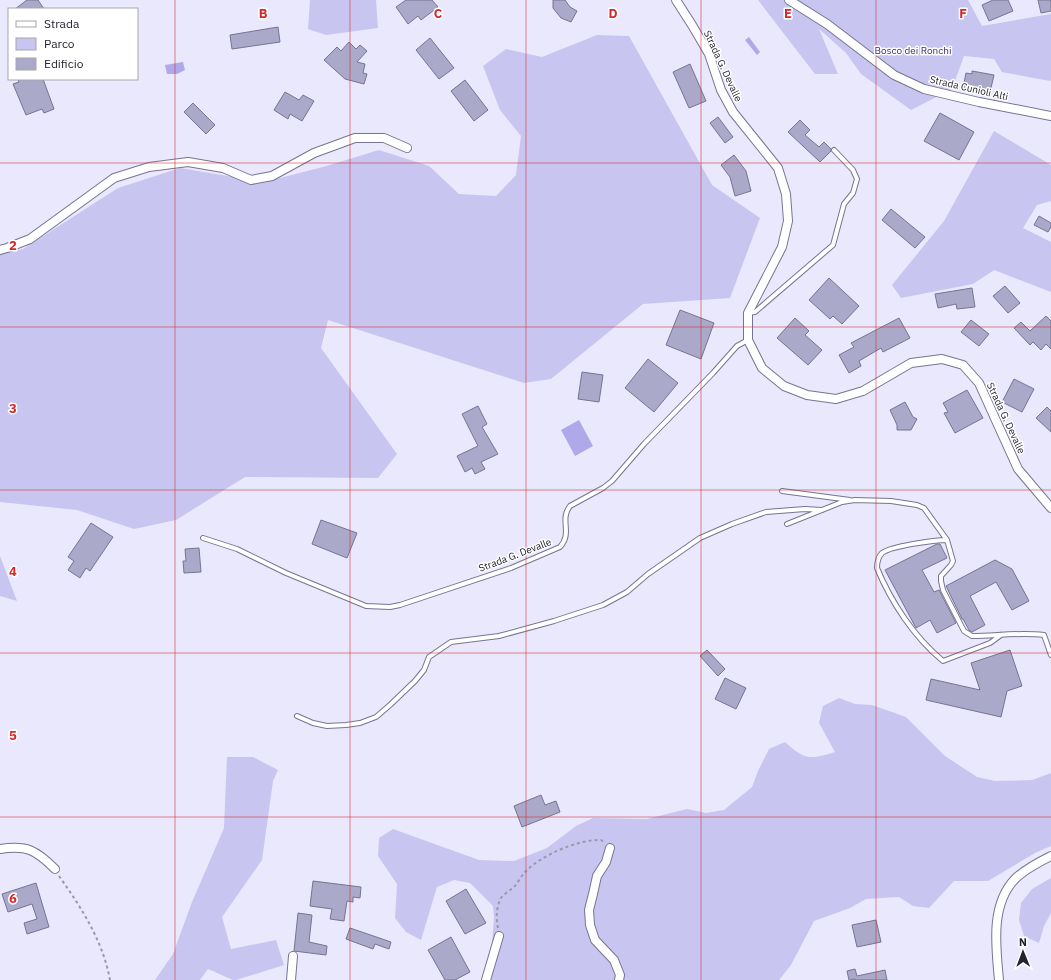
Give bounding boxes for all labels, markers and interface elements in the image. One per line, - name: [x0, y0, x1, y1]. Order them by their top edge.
- text: B: [259, 5, 268, 22]
- text: C: [434, 5, 443, 22]
- text: D: [608, 5, 618, 22]
- text: E: [784, 5, 792, 22]
- text: F: [959, 5, 967, 22]
- legend: [8, 8, 138, 80]
- text: Strada: [44, 16, 80, 31]
- street label: Strada G. Devalle: [701, 28, 745, 104]
- text: Parco: [44, 36, 75, 51]
- park label: Bosco dei Ronchi: [875, 44, 951, 57]
- text: Edificio: [44, 56, 84, 71]
- street label: Strada Cunioli Alti: [928, 73, 1010, 103]
- text: 2: [9, 237, 17, 254]
- street label: Strada G. Devalle: [984, 380, 1028, 456]
- text: 3: [9, 400, 17, 417]
- street label: Strada G. Devalle: [477, 535, 554, 575]
- text: 4: [9, 563, 17, 580]
- text: 5: [9, 727, 17, 744]
- text: 6: [9, 890, 17, 907]
- north arrow: [1003, 932, 1043, 972]
- text: N: [1019, 935, 1027, 949]

